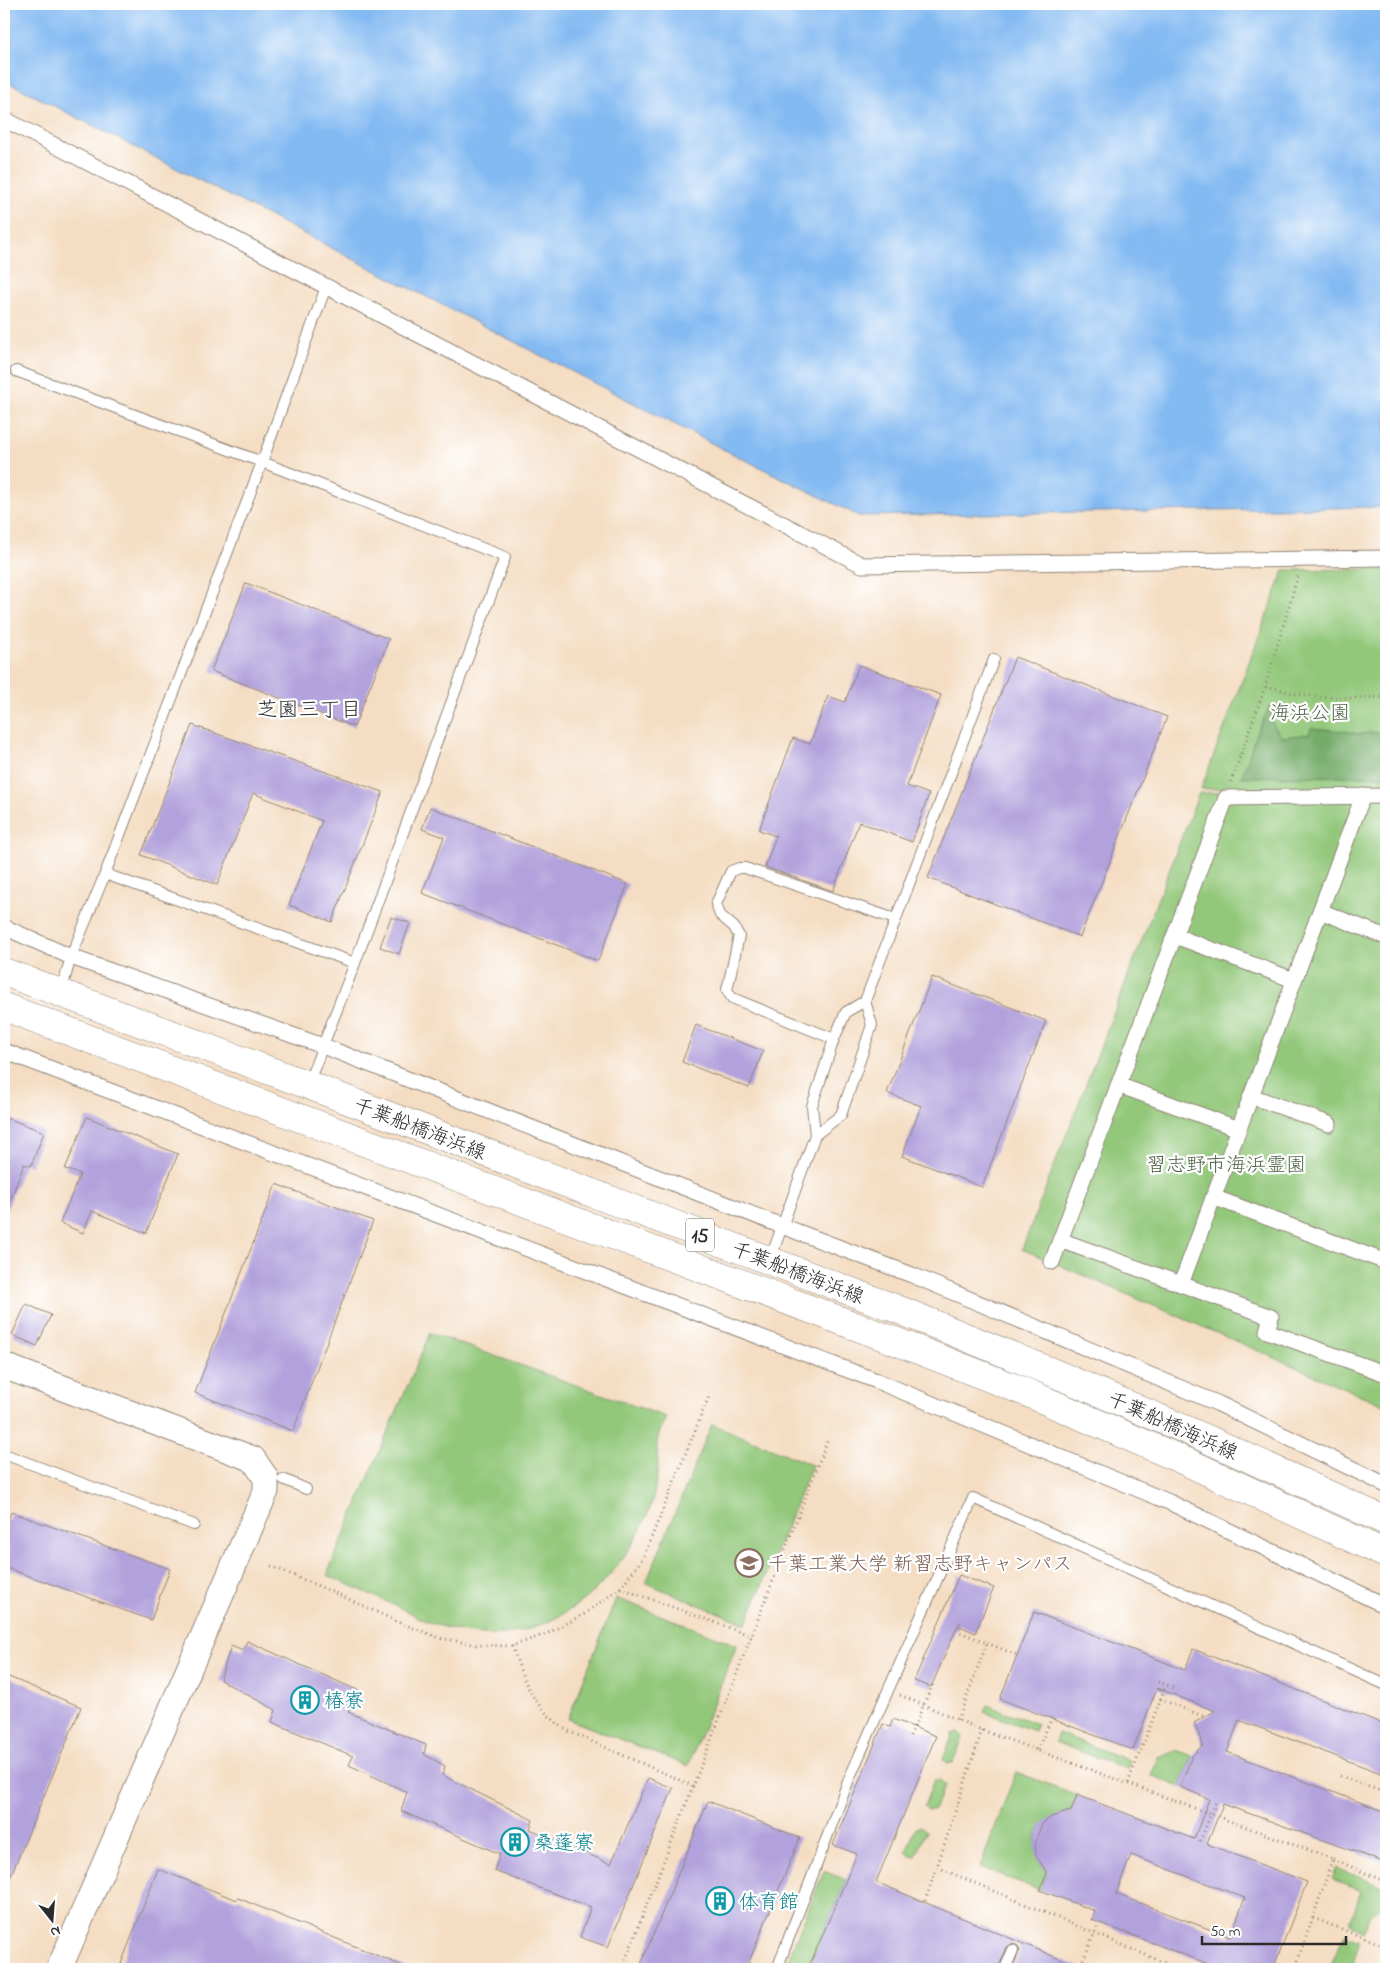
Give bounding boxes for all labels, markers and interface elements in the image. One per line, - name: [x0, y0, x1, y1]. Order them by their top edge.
- district label: 芝園三丁目: [257, 696, 362, 726]
- park label: 海浜公園: [1270, 700, 1350, 729]
- street label: 千葉船橋海浜線: [349, 1092, 490, 1169]
- park label: 習志野市海浜霊園: [1146, 1152, 1306, 1181]
- road number: 15: [686, 1218, 714, 1252]
- street label: 千葉船橋海浜線: [727, 1236, 868, 1313]
- street label: 千葉船橋海浜線: [1102, 1386, 1242, 1469]
- school or university icon: 千葉工業大学 新習志野キャンパス: [734, 1548, 764, 1578]
- place label: 千葉工業大学 新習志野キャンパス: [768, 1551, 1072, 1580]
- building icon: 椿寮: [290, 1685, 320, 1715]
- place label: 椿寮: [324, 1688, 364, 1717]
- building icon: 桑蓬寮: [500, 1827, 530, 1857]
- place label: 桑蓬寮: [534, 1830, 594, 1859]
- building icon: 体育館: [705, 1886, 735, 1916]
- place label: 体育館: [739, 1889, 799, 1918]
- north arrow: [28, 1896, 78, 1946]
- scale bar: [1202, 1913, 1346, 1945]
- text: N: [48, 1920, 63, 1942]
- text: 50 m: [1210, 1921, 1241, 1943]

